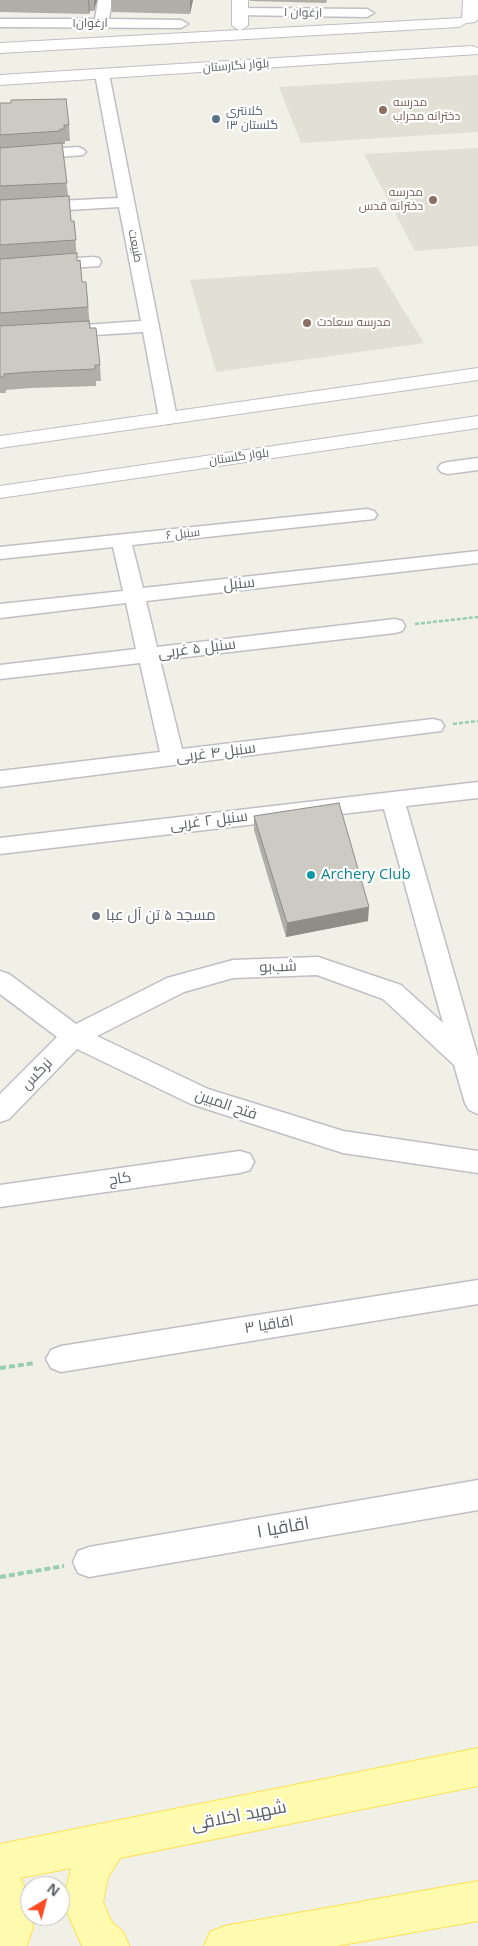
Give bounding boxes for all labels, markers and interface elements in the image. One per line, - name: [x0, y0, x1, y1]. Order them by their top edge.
- street label: ارغوان ۱: [284, 5, 322, 21]
- street label: ارغوان۱: [72, 17, 108, 31]
- street label: بلوار نگارستان: [202, 56, 270, 76]
- place label: مدرسه دخترانه محراب: [393, 96, 460, 124]
- marker: مدرسه دخترانه محراب: [377, 104, 389, 116]
- place label: کلانتری ۱۳ گلستان: [226, 105, 278, 133]
- marker: کلانتری ۱۳ گلستان: [210, 113, 222, 125]
- place label: مدرسه دخترانه قدس: [359, 186, 423, 214]
- marker: مدرسه دخترانه قدس: [427, 194, 439, 206]
- street label: طبیعت: [125, 228, 145, 264]
- place label: مدرسه سعادت: [317, 316, 391, 330]
- marker: مدرسه سعادت: [301, 317, 313, 329]
- street label: بلوار گلستان: [208, 446, 270, 468]
- street label: سنبل ۶: [165, 525, 201, 543]
- street label: سنبل: [222, 573, 256, 595]
- street label: سنبل ۵ غربی: [157, 635, 237, 663]
- street label: سنبل ۴ غربی: [175, 739, 257, 767]
- street label: سنبل ۲ غربی: [169, 807, 249, 835]
- place label: Archery Club: [321, 866, 411, 884]
- marker: Archery Club: [305, 869, 317, 881]
- place label: مسجد ۵ تن آل عبا: [106, 907, 216, 925]
- marker: مسجد ۵ تن آل عبا: [90, 910, 102, 922]
- street label: شب‌بو: [259, 957, 297, 977]
- street label: نرگس: [18, 1054, 56, 1094]
- street label: فتح المبین: [193, 1086, 259, 1124]
- street label: کاج: [108, 1169, 132, 1189]
- street label: اقاقیا ۳: [243, 1312, 295, 1338]
- street label: اقاقیا ۱: [255, 1513, 311, 1543]
- street label: شهید اخلاقی: [190, 1796, 288, 1836]
- north arrow: [20, 1876, 70, 1926]
- text: N: [43, 1878, 64, 1900]

